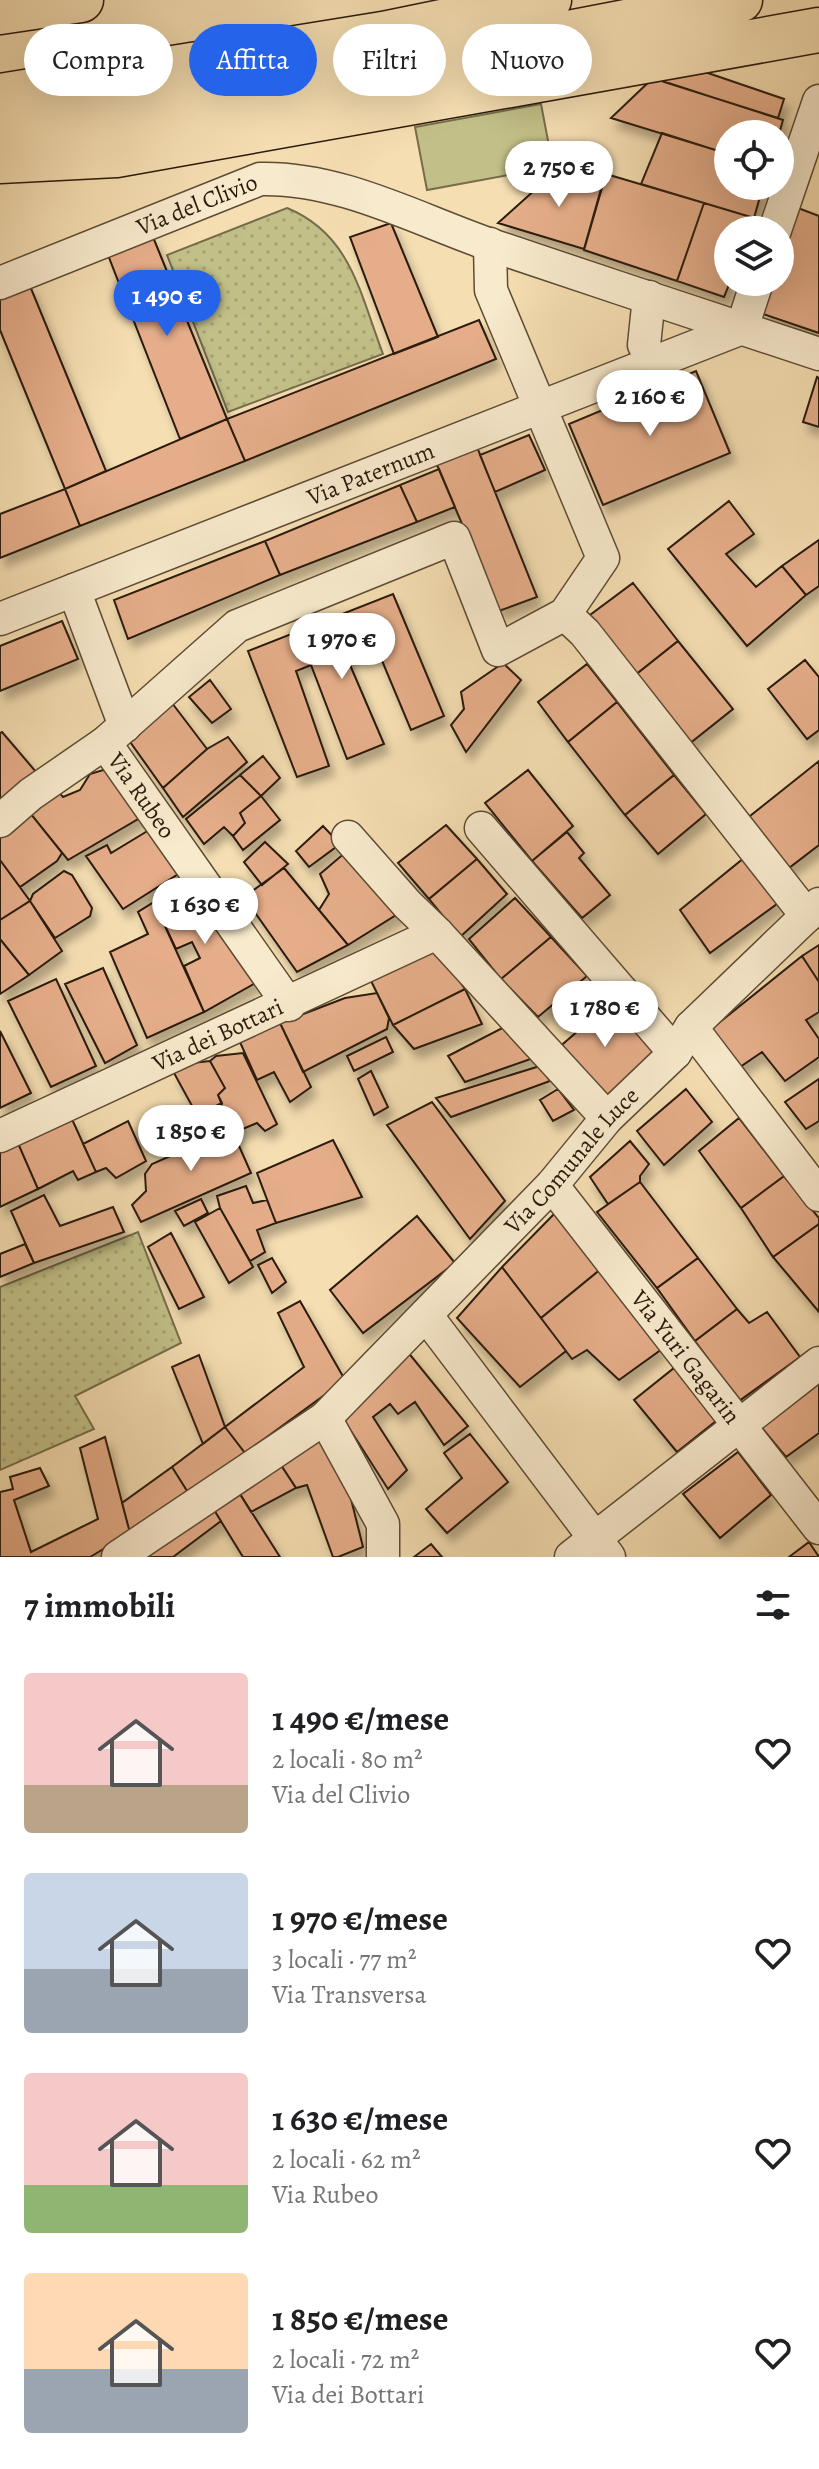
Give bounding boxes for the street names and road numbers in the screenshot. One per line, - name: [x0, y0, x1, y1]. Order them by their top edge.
- street label: Via del Clivio: [131, 166, 262, 243]
- street label: Via Paternum: [301, 434, 439, 513]
- street label: Via Rubeo: [100, 745, 183, 845]
- street label: Via dei Bottari: [146, 991, 288, 1079]
- street label: Via Comunale Luce: [496, 1080, 646, 1242]
- street label: Via Yuri Gagarin: [623, 1283, 748, 1431]

